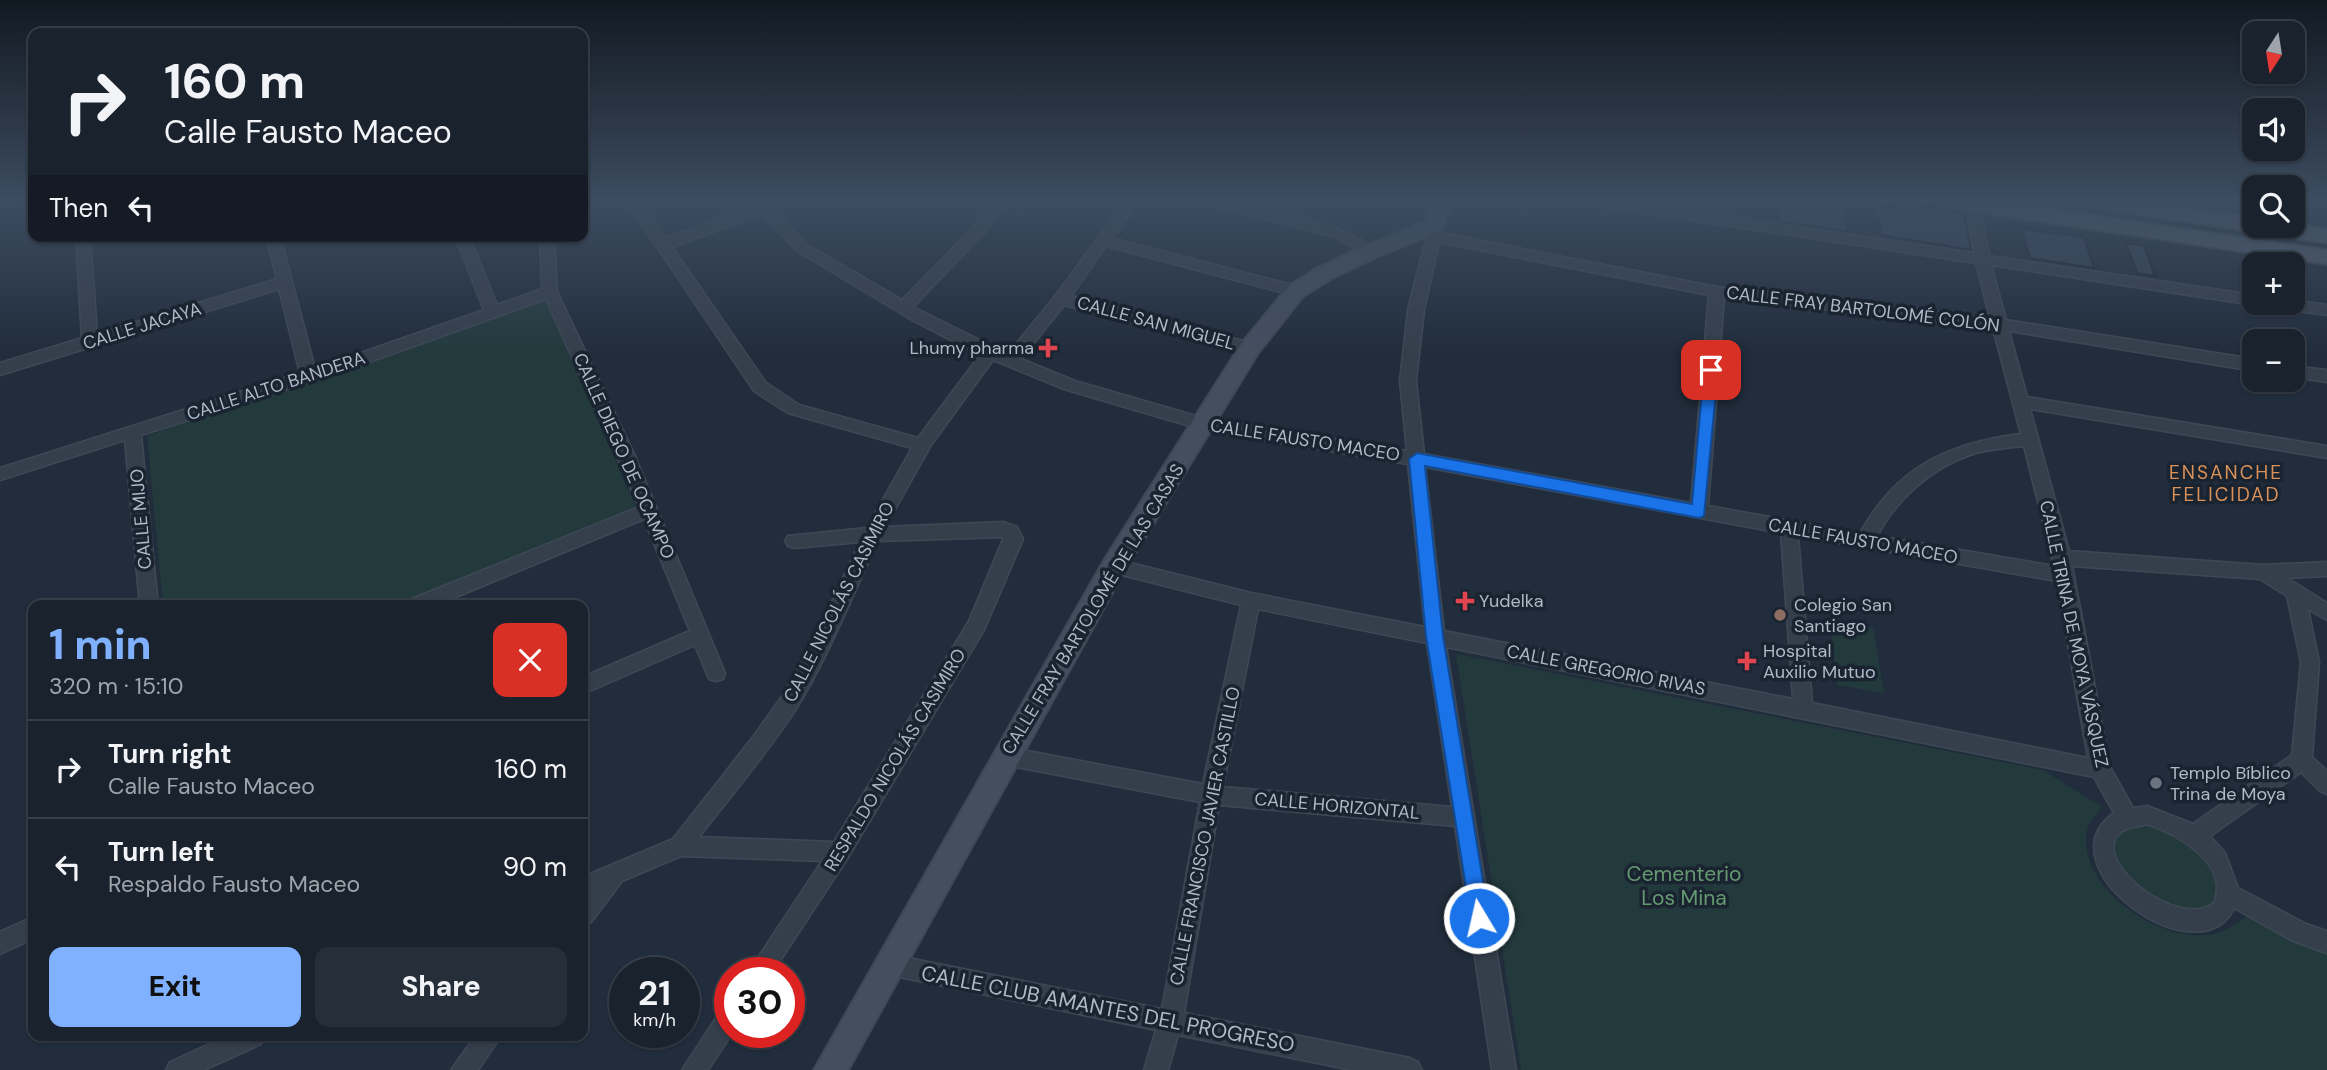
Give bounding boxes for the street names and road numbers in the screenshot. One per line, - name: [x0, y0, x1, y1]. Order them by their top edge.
- street label: CALLE FRAY BARTOLOMÉ COLÓN: [1725, 280, 2001, 338]
- street label: CALLE SAN MIGUEL: [1074, 290, 1238, 356]
- street label: CALLE JACAYA: [80, 297, 204, 355]
- street label: CALLE ALTO BANDERA: [184, 346, 368, 426]
- street label: CALLE DIEGO DE OCAMPO: [568, 349, 680, 563]
- street label: CALLE FAUSTO MACEO: [1208, 413, 1402, 467]
- street label: CALLE FRAY BARTOLOMÉ DE LAS CASAS: [996, 459, 1190, 759]
- street label: CALLE MIJO: [125, 468, 157, 570]
- street label: CALLE NICOLÁS CASIMIRO: [778, 498, 900, 706]
- street label: CALLE TRINA DE MOYA VÁSQUEZ: [2034, 498, 2114, 770]
- street label: CALLE FAUSTO MACEO: [1767, 513, 1960, 569]
- street label: CALLE GREGORIO RIVAS: [1505, 639, 1707, 701]
- street label: RESPALDO NICOLÁS CASIMIRO: [819, 644, 971, 876]
- street label: CALLE FRANCISCO JAVIER CASTILLO: [1164, 685, 1246, 987]
- street label: CALLE HORIZONTAL: [1254, 787, 1420, 825]
- street label: CALLE CLUB AMANTES DEL PROGRESO: [919, 959, 1297, 1059]

